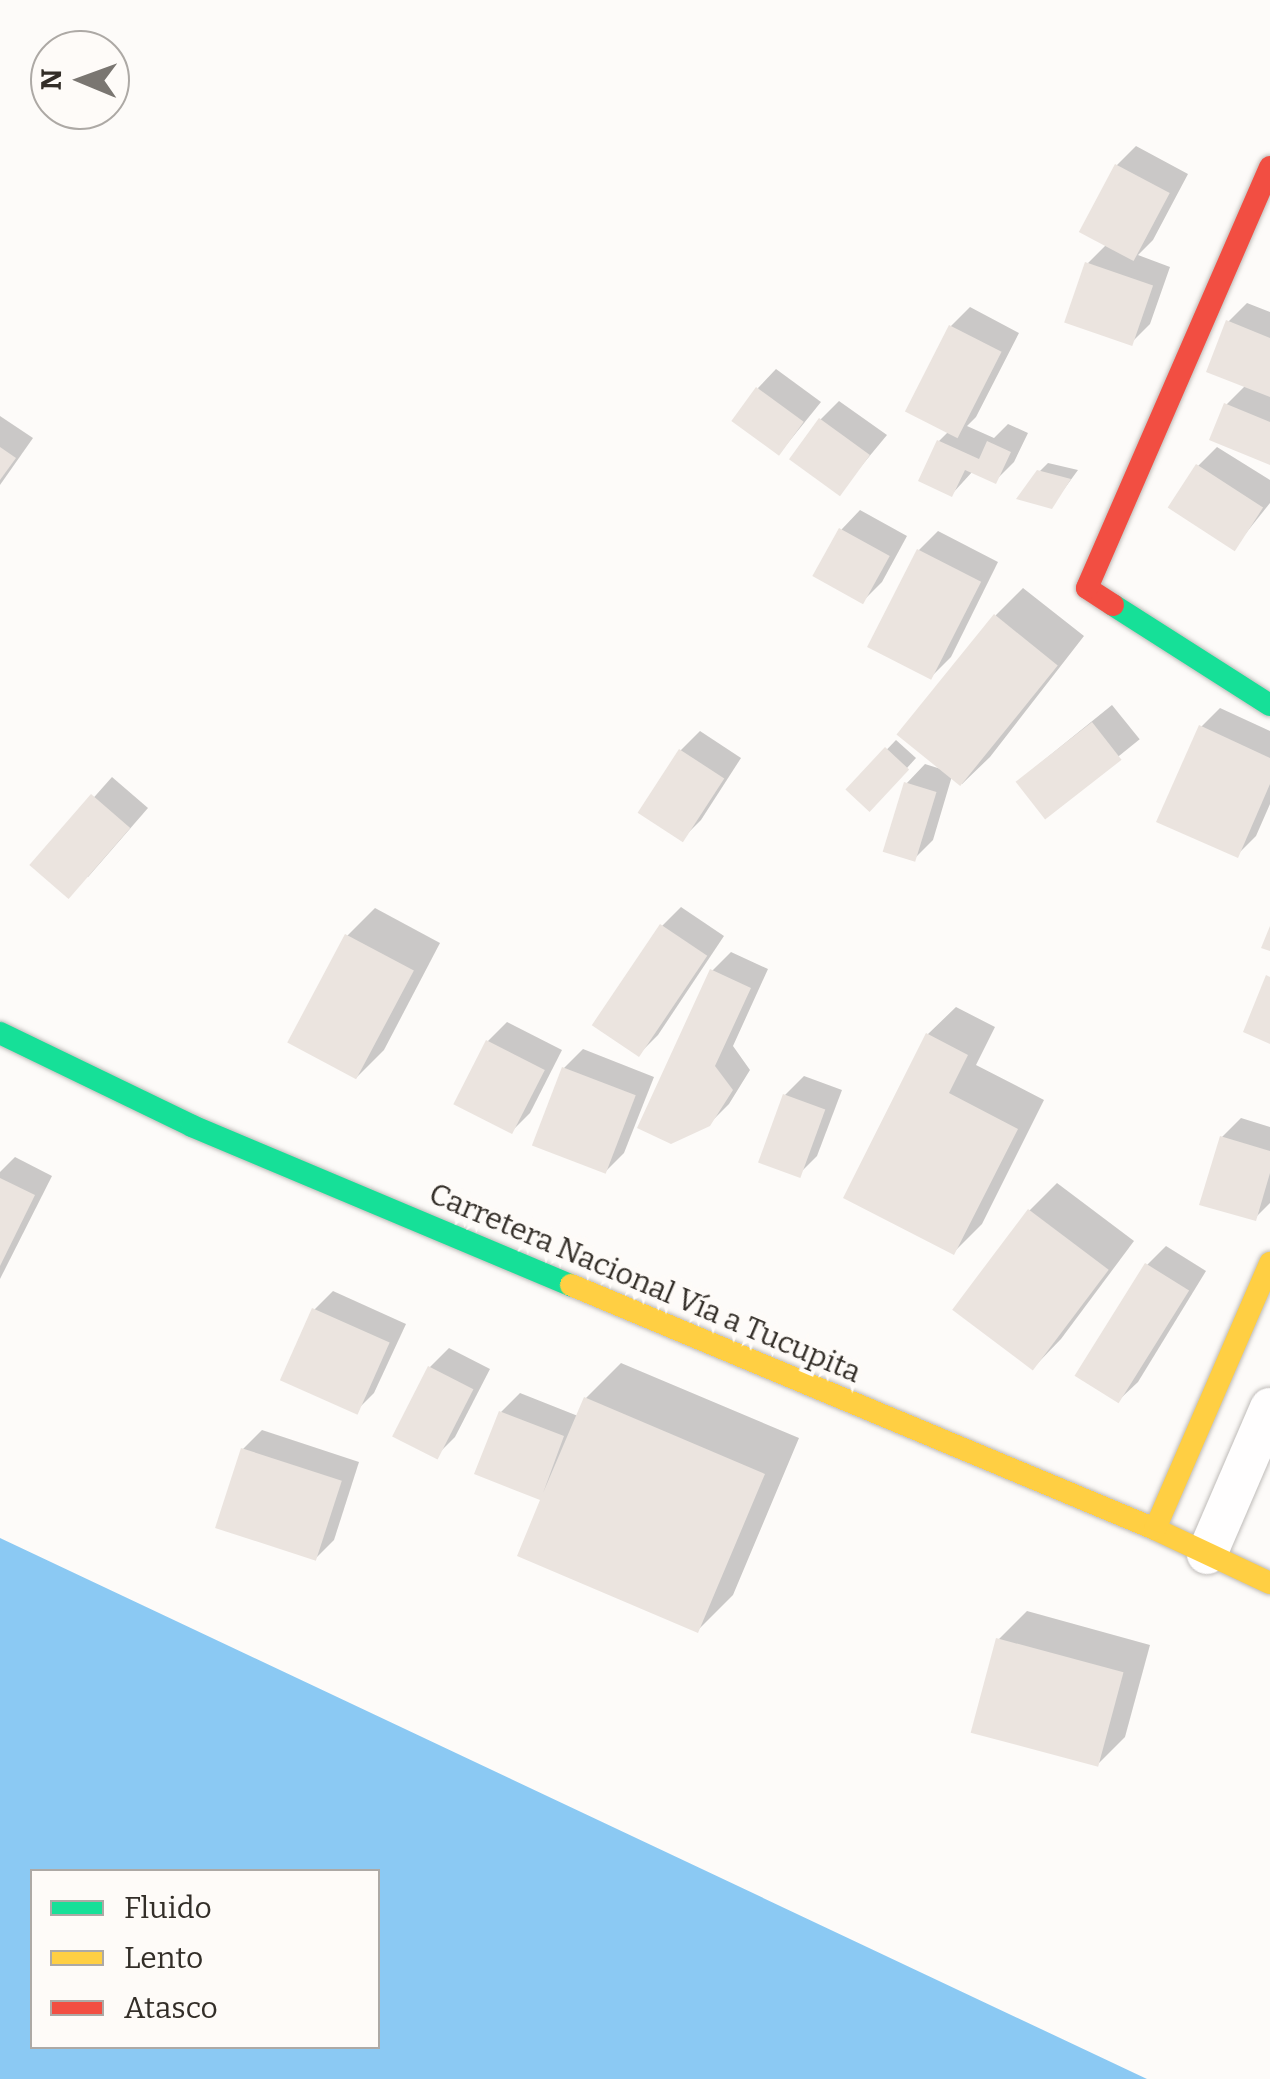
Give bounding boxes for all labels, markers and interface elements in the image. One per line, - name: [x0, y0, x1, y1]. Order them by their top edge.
- north arrow: [30, 30, 130, 130]
- text: N: [35, 68, 68, 91]
- street label: Carretera Nacional Vía a Tucupita: [424, 1176, 866, 1390]
- legend: [30, 1869, 380, 2049]
- text: Fluido: [124, 1890, 212, 1926]
- text: Lento: [124, 1940, 203, 1976]
- text: Atasco: [124, 1990, 218, 2026]

